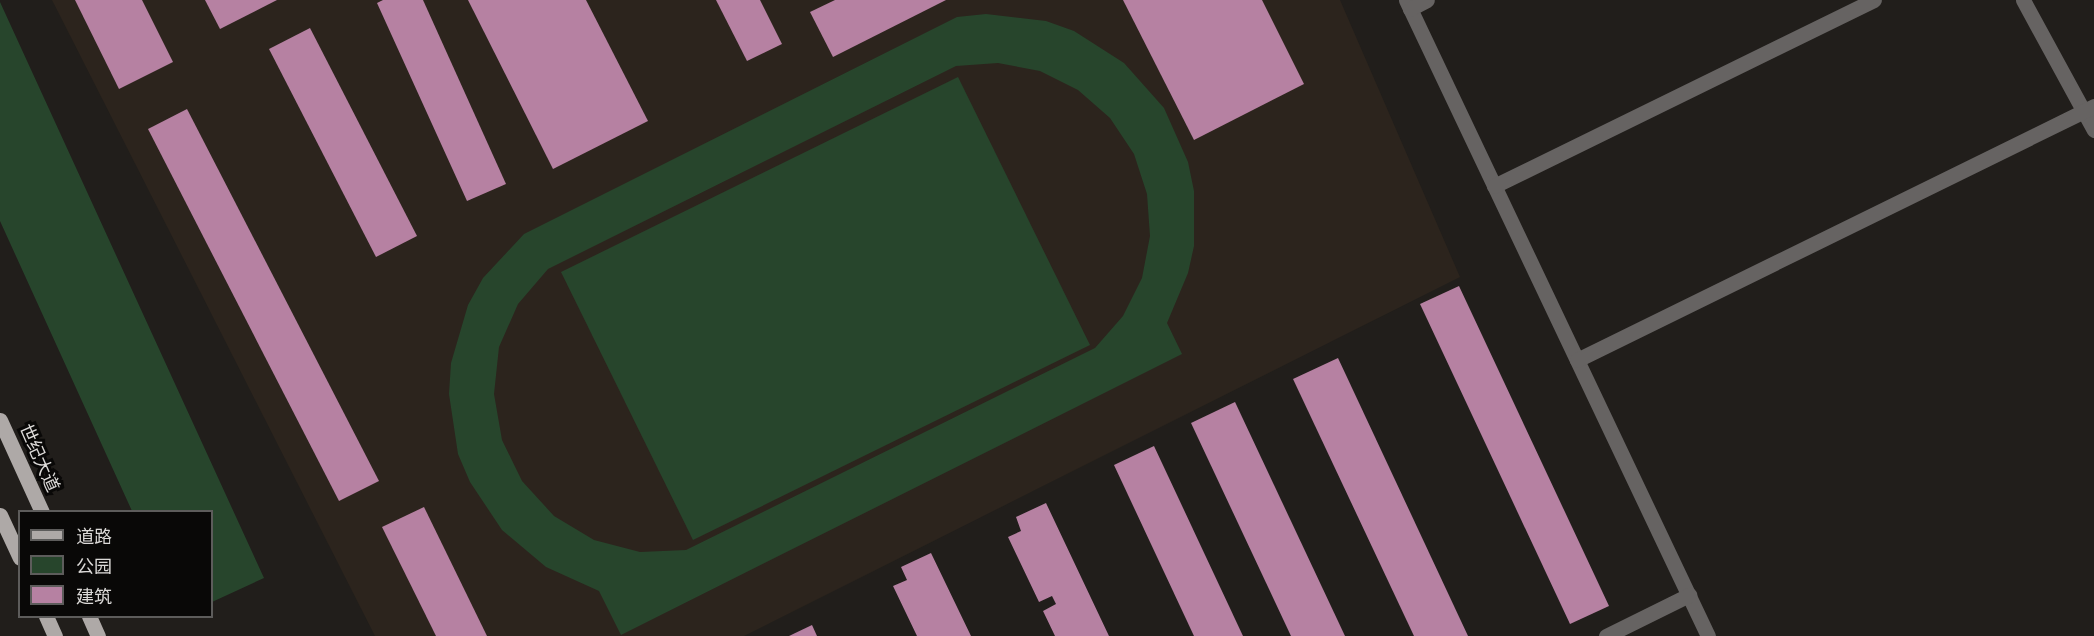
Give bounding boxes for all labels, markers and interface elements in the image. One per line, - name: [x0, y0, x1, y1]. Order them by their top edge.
- street label: 世纪大道: [14, 421, 64, 495]
- legend: [18, 510, 213, 618]
- text: 道路: [76, 525, 112, 548]
- text: 公园: [76, 555, 112, 578]
- text: 建筑: [76, 585, 112, 608]

